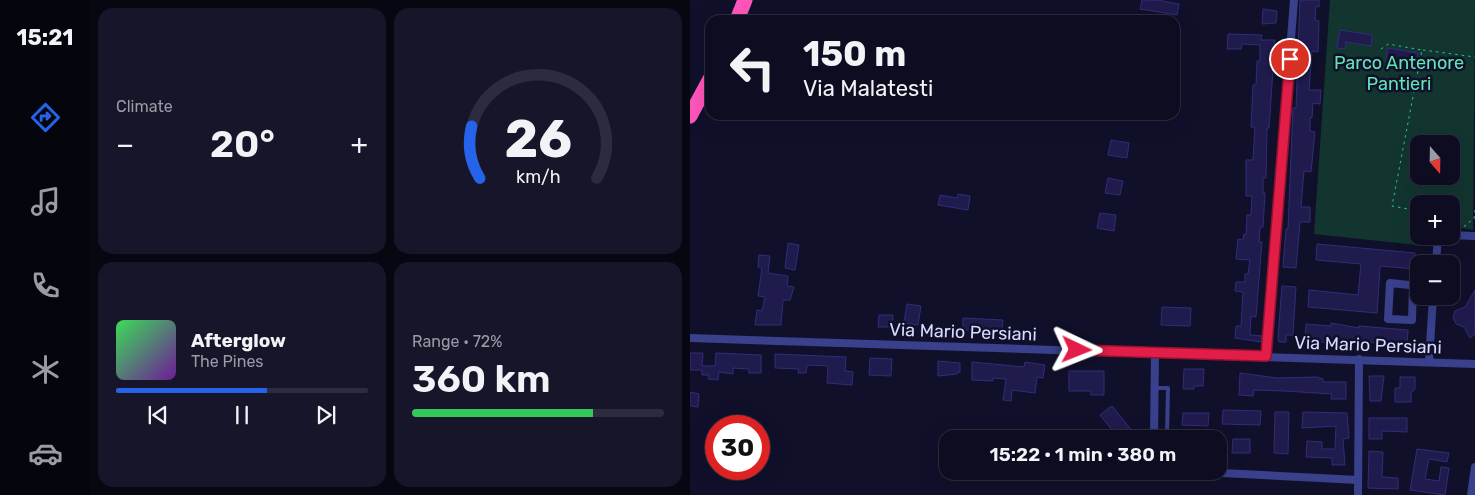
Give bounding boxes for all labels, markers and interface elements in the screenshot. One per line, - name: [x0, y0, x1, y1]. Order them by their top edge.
- text: 15:21: [17, 24, 73, 51]
- text: 150 m: [803, 33, 906, 75]
- icon: left: [720, 35, 785, 100]
- pin: [1269, 38, 1311, 80]
- icon: arrive: [1276, 45, 1304, 73]
- park label: Parco Antenore Pantieri: [1334, 52, 1464, 95]
- text: Via Malatesti: [803, 75, 933, 102]
- text: Climate: [116, 97, 173, 116]
- icon: directions: [28, 100, 63, 135]
- text: 26: [504, 108, 572, 170]
- text: 20°: [210, 121, 275, 167]
- text: −: [116, 128, 134, 161]
- text: +: [351, 128, 368, 161]
- north arrow: [1410, 135, 1460, 185]
- map controls: [1410, 135, 1460, 305]
- text: km/h: [516, 166, 560, 187]
- icon: music: [28, 184, 63, 219]
- button: +: [1410, 195, 1460, 245]
- button: −: [1410, 255, 1460, 305]
- icon: phone: [28, 268, 63, 303]
- street label: Via Mario Persiani: [889, 318, 1037, 346]
- position arrow: [1050, 323, 1102, 375]
- text: Afterglow: [191, 329, 286, 352]
- street label: Via Mario Persiani: [1294, 331, 1442, 359]
- text: Range · 72%: [412, 332, 502, 351]
- icon: climate: [28, 352, 63, 387]
- text: The Pines: [191, 352, 264, 371]
- text: 360 km: [412, 356, 551, 402]
- icon: previous: [144, 401, 172, 429]
- icon: pause: [228, 401, 256, 429]
- icon: next: [312, 401, 340, 429]
- speed limit sign: 30: [705, 415, 770, 480]
- icon: car: [28, 436, 63, 471]
- text: 15:22 · 1 min · 380 m: [990, 443, 1176, 466]

